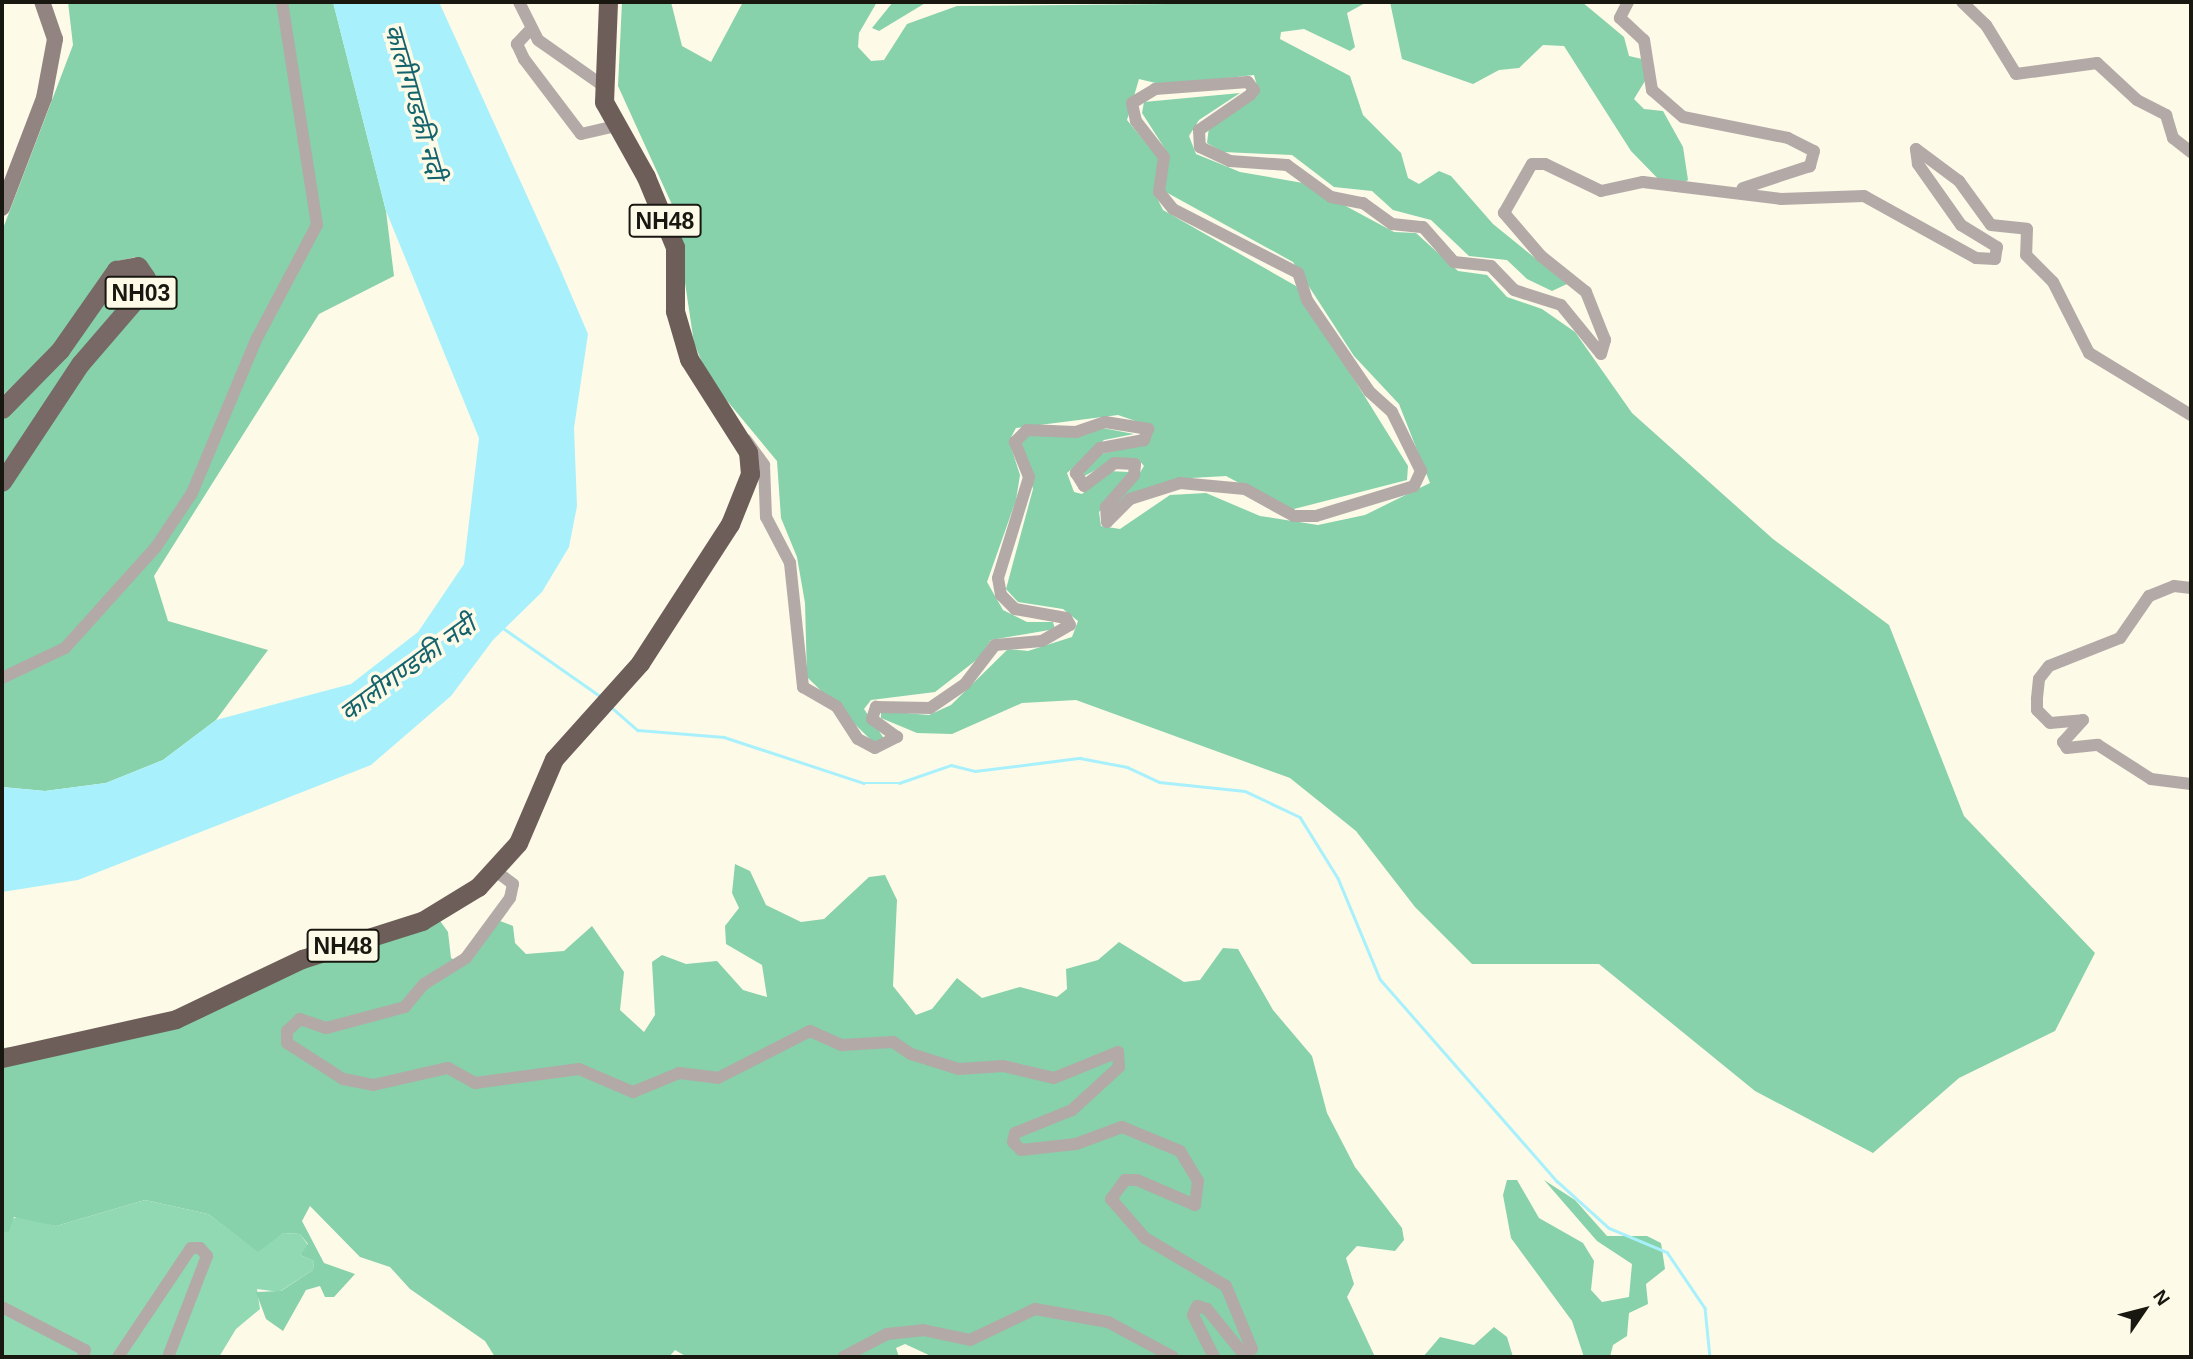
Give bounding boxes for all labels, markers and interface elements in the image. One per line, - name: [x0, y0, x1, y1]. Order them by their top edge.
- water label: कालीगण्डकी नदी: [377, 20, 451, 184]
- road number: NH48: [628, 202, 702, 241]
- road number: NH03: [104, 274, 178, 312]
- water label: कालीगण्डकी नदी: [334, 609, 482, 729]
- road number: NH48: [306, 926, 380, 965]
- north arrow: [2109, 1275, 2179, 1345]
- text: N: [2149, 1286, 2174, 1309]

